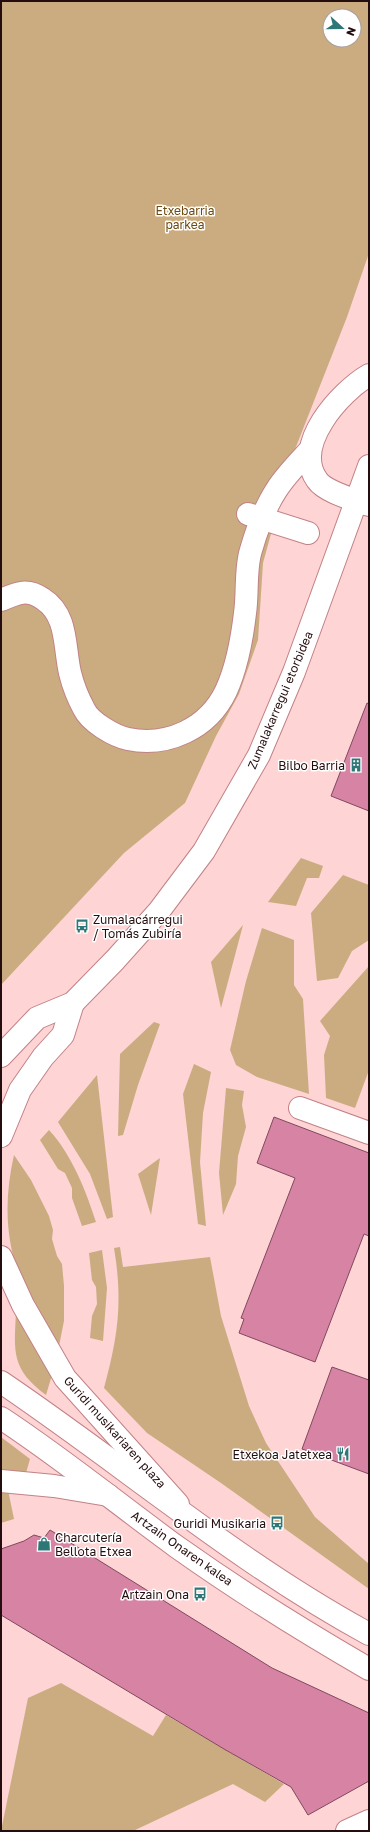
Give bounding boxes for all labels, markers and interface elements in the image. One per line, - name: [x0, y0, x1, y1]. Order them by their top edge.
- north arrow: [322, 8, 362, 48]
- text: N: [344, 26, 359, 38]
- park label: Etxebarria parkea: [155, 203, 215, 232]
- street label: Zumalakarregui etorbidea: [244, 629, 316, 771]
- building icon: Bilbo Barria: [348, 757, 364, 773]
- place label: Bilbo Barria: [278, 758, 345, 773]
- place label: Zumalacárregui / Tomás Zubiría: [93, 912, 183, 941]
- bus stop icon: Zumalacárregui / Tomás Zubiría: [74, 918, 90, 934]
- street label: Guridi musikariaren plaza: [61, 1373, 169, 1491]
- restaurant icon: Etxekoa Jatetxea: [335, 1446, 351, 1462]
- place label: Etxekoa Jatetxea: [233, 1447, 332, 1462]
- street label: Artzain Onaren kalea: [128, 1507, 236, 1589]
- bus stop icon: Guridi Musikaria: [269, 1515, 285, 1531]
- place label: Guridi Musikaria: [174, 1516, 266, 1531]
- place label: Charcutería Bellota Etxea: [55, 1530, 132, 1559]
- shop icon: Charcutería Bellota Etxea: [36, 1536, 52, 1552]
- bus stop icon: Artzain Ona: [192, 1586, 208, 1602]
- place label: Artzain Ona: [121, 1587, 189, 1602]

